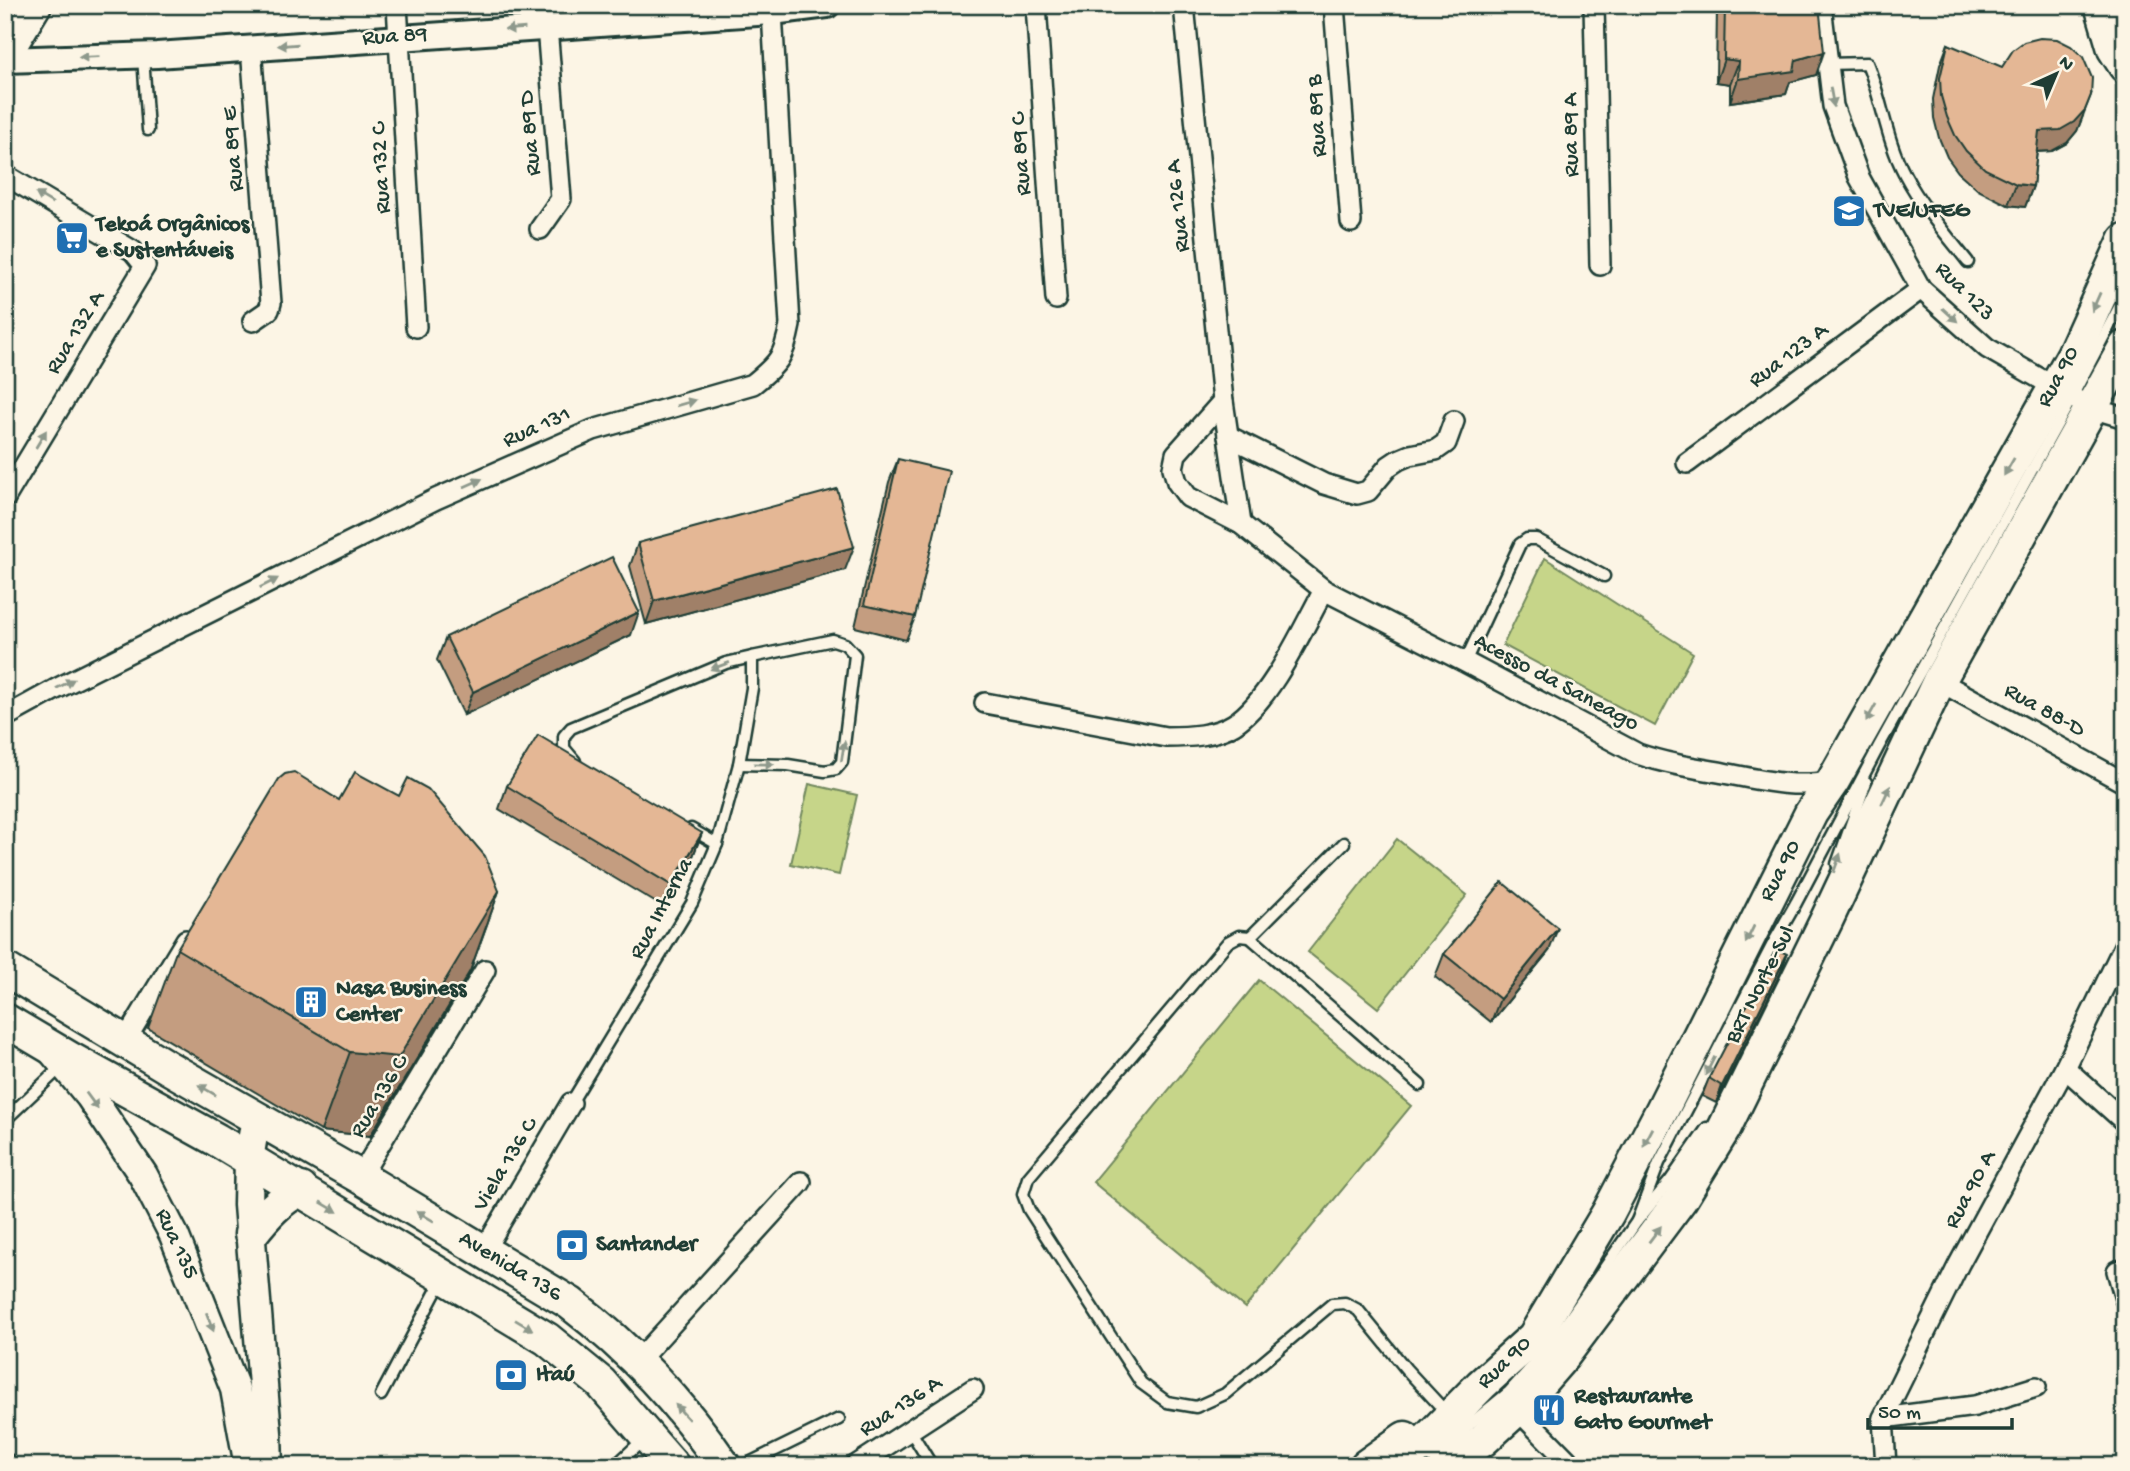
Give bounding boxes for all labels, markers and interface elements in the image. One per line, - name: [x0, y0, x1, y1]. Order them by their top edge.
- street label: Rua 89: [362, 21, 429, 53]
- one-way arrow: [503, 24, 525, 35]
- north arrow: [2022, 38, 2092, 108]
- one-way arrow: [277, 40, 299, 51]
- one-way arrow: [77, 52, 99, 63]
- text: N: [2053, 52, 2078, 77]
- street label: Rua 89 B: [1302, 73, 1334, 158]
- one-way arrow: [1827, 86, 1838, 108]
- street label: Rua 89 D: [514, 88, 548, 177]
- street label: Rua 89 A: [1558, 91, 1586, 177]
- street label: Rua 89 E: [217, 104, 251, 192]
- street label: Rua 89 C: [1006, 110, 1038, 196]
- street label: Rua 132 C: [366, 120, 398, 214]
- street label: Rua 126 A: [1161, 157, 1197, 253]
- one-way arrow: [35, 191, 54, 204]
- school or university icon: TVE/UFEG: [1830, 192, 1868, 230]
- place label: TVE/UFEG: [1872, 198, 1971, 225]
- place label: Tekoá Orgânicos e Sustentáveis: [94, 212, 251, 265]
- supermarket icon: Tekoá Orgânicos e Sustentáveis: [53, 219, 91, 257]
- street label: Rua 123: [1928, 256, 2000, 328]
- street label: Rua 132 A: [41, 285, 112, 380]
- one-way arrow: [2091, 292, 2102, 313]
- one-way arrow: [1941, 307, 1958, 323]
- street label: Rua 123 A: [1744, 317, 1835, 395]
- street label: Rua 90: [2032, 342, 2086, 412]
- one-way arrow: [675, 397, 697, 408]
- street label: Rua 131: [499, 401, 575, 455]
- one-way arrow: [34, 430, 47, 449]
- one-way arrow: [2003, 458, 2015, 477]
- one-way arrow: [463, 477, 483, 489]
- one-way arrow: [259, 577, 279, 588]
- street label: Acesso da Saneago: [1469, 628, 1643, 738]
- one-way arrow: [710, 661, 731, 672]
- street label: Rua 88-D: [1999, 678, 2090, 745]
- one-way arrow: [55, 679, 75, 690]
- one-way arrow: [1865, 703, 1877, 723]
- one-way arrow: [838, 740, 849, 762]
- one-way arrow: [753, 758, 775, 770]
- one-way arrow: [1880, 785, 1891, 805]
- street label: Rua 90: [1754, 836, 1808, 906]
- street label: Rua Interna: [624, 853, 700, 964]
- one-way arrow: [1832, 853, 1843, 874]
- street label: BRT Norte-Sul: [1719, 922, 1802, 1049]
- one-way arrow: [1744, 924, 1755, 944]
- place label: Nasa Business Center: [336, 976, 468, 1029]
- building icon: Nasa Business Center: [292, 983, 330, 1021]
- street label: Rua 136 C: [345, 1049, 416, 1143]
- one-way arrow: [1705, 1056, 1716, 1076]
- one-way arrow: [198, 1084, 217, 1096]
- one-way arrow: [85, 1091, 99, 1110]
- street label: Viela 136 C: [467, 1112, 545, 1217]
- one-way arrow: [1642, 1127, 1654, 1147]
- street label: Rua 90 A: [1939, 1145, 2003, 1234]
- one-way arrow: [320, 1200, 339, 1213]
- street label: Rua 135: [148, 1205, 204, 1283]
- one-way arrow: [415, 1210, 434, 1223]
- street label: Avenida 136: [453, 1226, 567, 1309]
- bank icon: Santander: [553, 1226, 591, 1264]
- one-way arrow: [1647, 1226, 1662, 1244]
- place label: Santander: [596, 1232, 700, 1259]
- one-way arrow: [204, 1312, 215, 1333]
- one-way arrow: [514, 1318, 533, 1331]
- street label: Rua 90: [1472, 1330, 1538, 1396]
- bank icon: Itaú: [492, 1356, 530, 1394]
- place label: Itaú: [536, 1362, 575, 1389]
- street label: Rua 136 A: [855, 1370, 949, 1444]
- place label: Restaurante Gato Gourmet: [1573, 1384, 1714, 1437]
- scale bar: [1868, 1387, 2011, 1431]
- restaurant icon: Restaurante Gato Gourmet: [1530, 1391, 1568, 1429]
- text: 50 m: [1878, 1402, 1921, 1427]
- one-way arrow: [674, 1403, 690, 1421]

